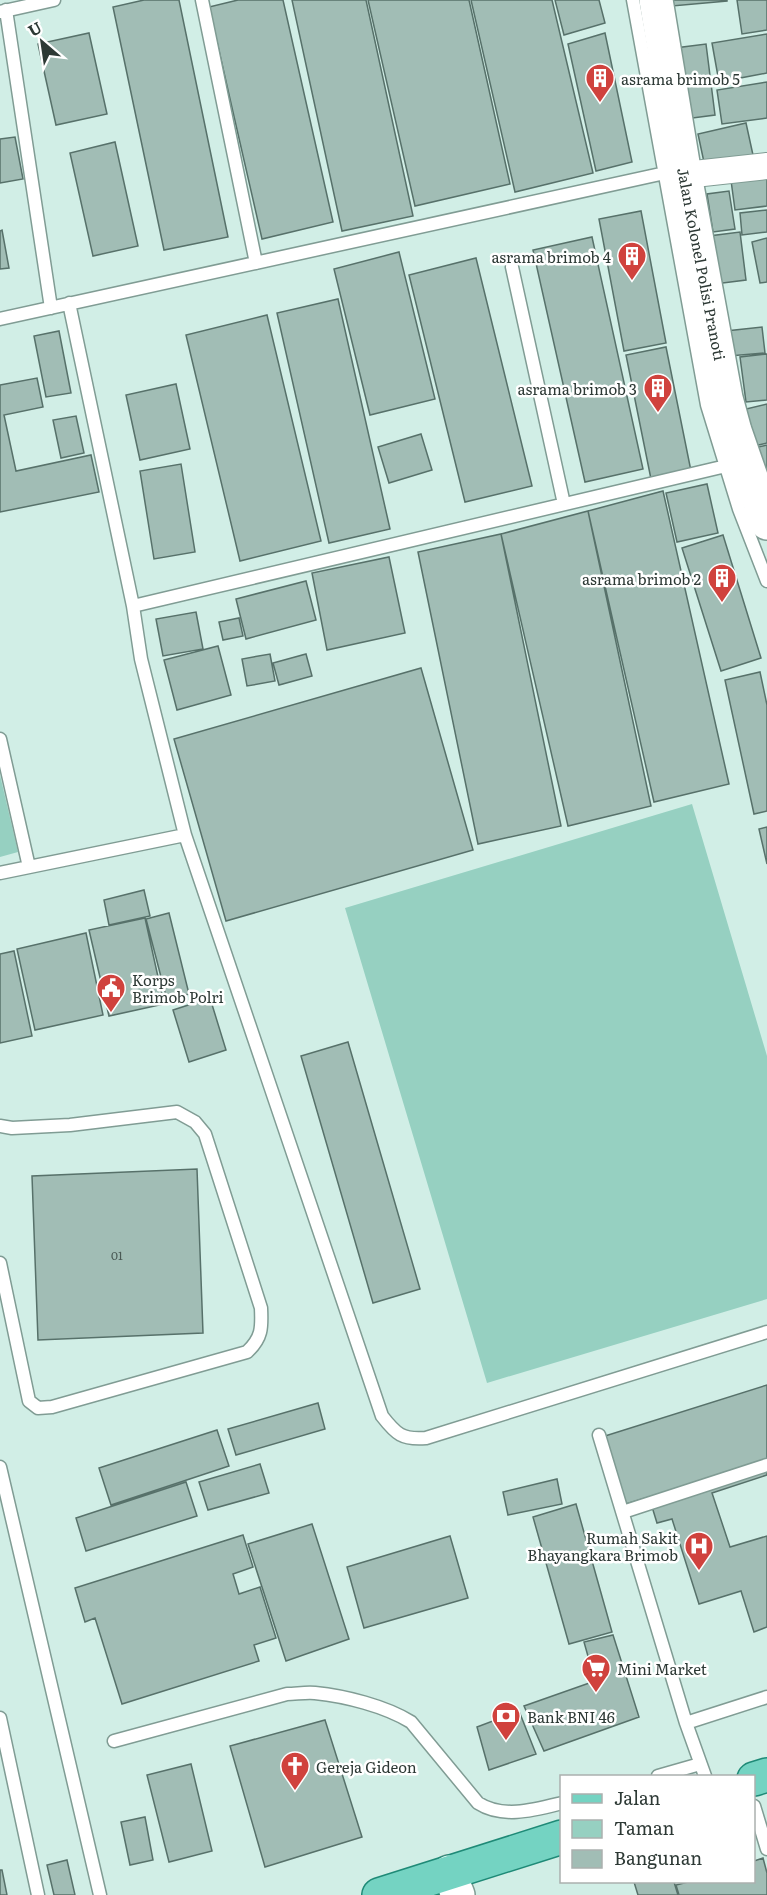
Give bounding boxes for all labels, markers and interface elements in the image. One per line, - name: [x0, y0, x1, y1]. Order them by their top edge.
- north arrow: [12, 12, 72, 72]
- text: U: [23, 14, 46, 42]
- building icon: asrama brimob 5: [584, 62, 616, 104]
- place label: asrama brimob 5: [621, 67, 740, 90]
- street label: Jalan Kolonel Polisi Pranoti: [672, 166, 732, 362]
- building icon: asrama brimob 4: [616, 240, 648, 282]
- place label: asrama brimob 4: [491, 245, 611, 268]
- building icon: asrama brimob 3: [642, 372, 674, 414]
- place label: asrama brimob 3: [518, 377, 637, 400]
- building icon: asrama brimob 2: [706, 562, 738, 604]
- place label: asrama brimob 2: [582, 567, 701, 590]
- place label: Korps Brimob Polri: [132, 968, 224, 1008]
- public building icon: Korps Brimob Polri: [95, 972, 127, 1014]
- house number: 01: [111, 1246, 123, 1264]
- place label: Rumah Sakit Bhayangkara Brimob: [527, 1526, 678, 1566]
- hospital icon: Rumah Sakit Bhayangkara Brimob: [683, 1530, 715, 1572]
- supermarket icon: Mini Market: [580, 1652, 612, 1694]
- place label: Mini Market: [617, 1657, 707, 1680]
- bank icon: Bank BNI 46: [490, 1700, 522, 1742]
- place label: Bank BNI 46: [527, 1705, 615, 1728]
- church icon: Gereja Gideon: [279, 1750, 311, 1792]
- place label: Gereja Gideon: [316, 1755, 417, 1778]
- legend: [560, 1775, 755, 1883]
- text: Jalan: [614, 1784, 661, 1811]
- text: Taman: [614, 1814, 675, 1841]
- text: Bangunan: [614, 1844, 702, 1871]

